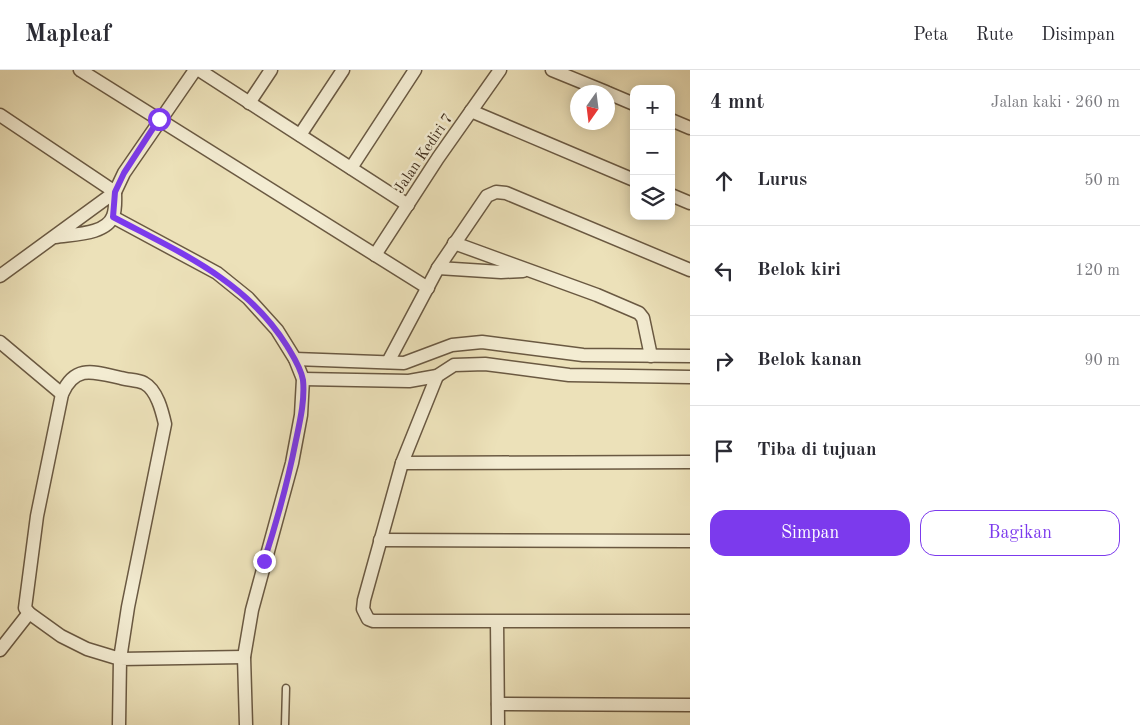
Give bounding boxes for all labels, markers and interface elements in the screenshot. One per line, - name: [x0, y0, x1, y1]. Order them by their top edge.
- text: Mapleaf: [25, 23, 111, 47]
- text: Peta: [913, 26, 948, 44]
- text: Rute: [976, 26, 1013, 44]
- text: Disimpan: [1041, 26, 1115, 44]
- north arrow: [570, 85, 615, 130]
- map controls: [630, 85, 675, 220]
- button: +: [630, 85, 675, 130]
- text: 4 mnt: [710, 92, 764, 113]
- text: Jalan kaki · 260 m: [991, 95, 1120, 111]
- route start: [148, 108, 171, 131]
- street label: Jalan Kediri 7: [392, 111, 456, 196]
- button: −: [630, 130, 675, 175]
- icon: ahead: [710, 167, 738, 195]
- text: Lurus: [757, 171, 807, 190]
- text: 50 m: [1084, 173, 1120, 189]
- button: layers: [630, 175, 675, 220]
- icon: left: [710, 257, 738, 285]
- text: Belok kiri: [757, 261, 841, 280]
- text: 120 m: [1075, 263, 1120, 279]
- icon: right: [710, 347, 738, 375]
- text: Belok kanan: [757, 351, 862, 370]
- text: 90 m: [1084, 353, 1120, 369]
- icon: arrive: [710, 437, 738, 465]
- text: Tiba di tujuan: [757, 441, 877, 460]
- button: Simpan: [710, 510, 910, 556]
- button: Bagikan: [920, 510, 1120, 556]
- route end: [253, 550, 276, 573]

